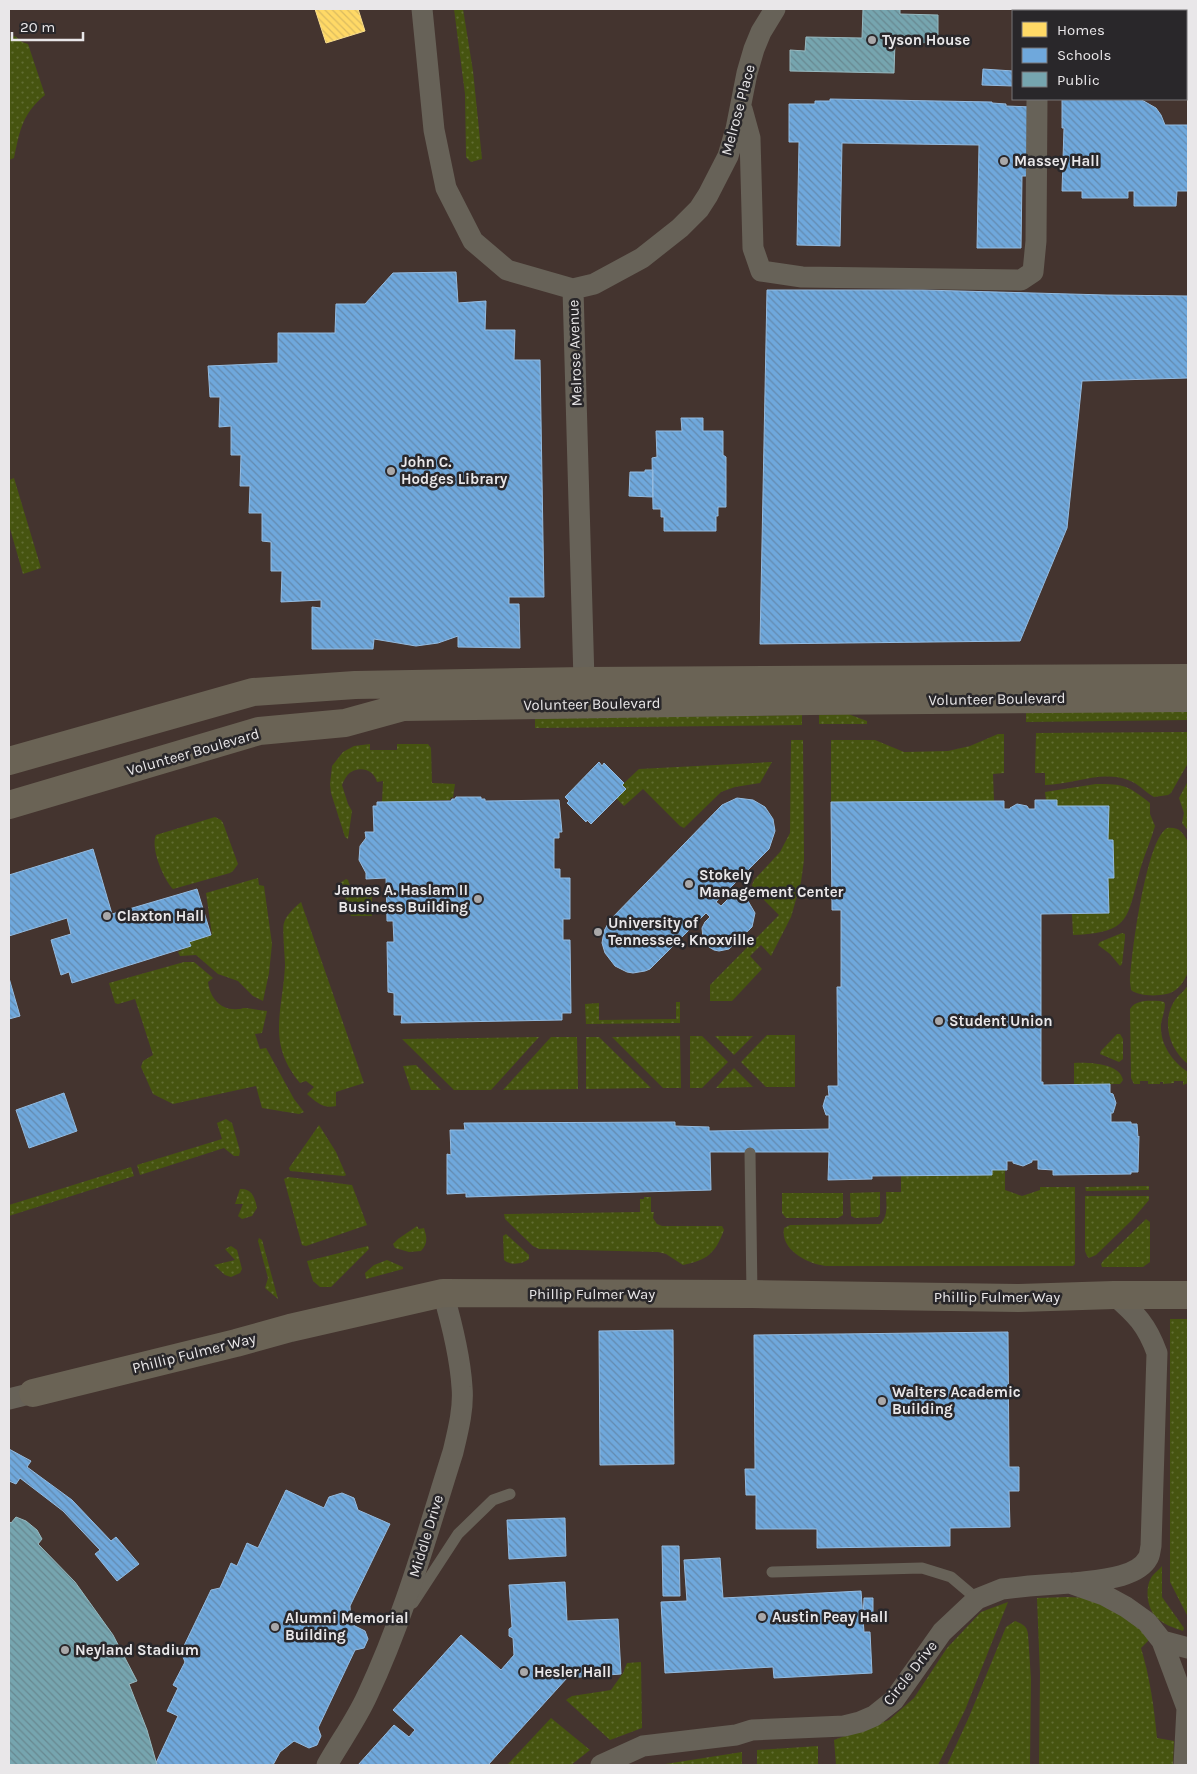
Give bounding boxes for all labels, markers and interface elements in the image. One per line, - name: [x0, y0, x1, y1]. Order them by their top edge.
- scale bar: [12, 10, 84, 42]
- legend: [1012, 10, 1187, 100]
- text: 20 m: [20, 18, 55, 36]
- text: Homes: [1057, 21, 1105, 39]
- place label: Tyson House: [882, 31, 970, 49]
- marker: Tyson House: [866, 34, 878, 46]
- text: Schools: [1057, 46, 1111, 64]
- street label: Melrose Place: [717, 62, 759, 158]
- text: Public: [1057, 71, 1100, 89]
- place label: Massey Hall: [1014, 152, 1100, 170]
- marker: Massey Hall: [998, 155, 1010, 167]
- street label: Melrose Avenue: [564, 299, 586, 407]
- place label: John C. Hodges Library: [401, 453, 508, 488]
- marker: John C. Hodges Library: [385, 465, 397, 477]
- street label: Volunteer Boulevard: [928, 689, 1066, 709]
- street label: Volunteer Boulevard: [523, 694, 661, 714]
- street label: Volunteer Boulevard: [125, 724, 261, 780]
- place label: Stokely Management Center: [699, 866, 844, 901]
- marker: Stokely Management Center: [683, 878, 695, 890]
- place label: James A. Haslam II Business Building: [335, 881, 468, 916]
- marker: James A. Haslam II Business Building: [472, 893, 484, 905]
- place label: Claxton Hall: [117, 907, 204, 925]
- marker: Claxton Hall: [101, 910, 113, 922]
- place label: University of Tennessee, Knoxville: [608, 914, 754, 949]
- marker: University of Tennessee, Knoxville: [592, 926, 604, 938]
- place label: Student Union: [949, 1012, 1053, 1030]
- marker: Student Union: [933, 1015, 945, 1027]
- street label: Phillip Fulmer Way: [529, 1285, 655, 1303]
- street label: Phillip Fulmer Way: [934, 1288, 1060, 1306]
- street label: Phillip Fulmer Way: [130, 1329, 258, 1377]
- place label: Walters Academic Building: [892, 1383, 1021, 1418]
- marker: Walters Academic Building: [876, 1395, 888, 1407]
- street label: Middle Drive: [405, 1493, 447, 1579]
- place label: Austin Peay Hall: [772, 1608, 888, 1626]
- place label: Alumni Memorial Building: [285, 1609, 409, 1644]
- marker: Austin Peay Hall: [756, 1611, 768, 1623]
- marker: Alumni Memorial Building: [269, 1621, 281, 1633]
- street label: Circle Drive: [879, 1637, 941, 1709]
- place label: Neyland Stadium: [75, 1641, 199, 1659]
- marker: Neyland Stadium: [59, 1644, 71, 1656]
- place label: Hesler Hall: [534, 1663, 611, 1681]
- marker: Hesler Hall: [518, 1666, 530, 1678]

